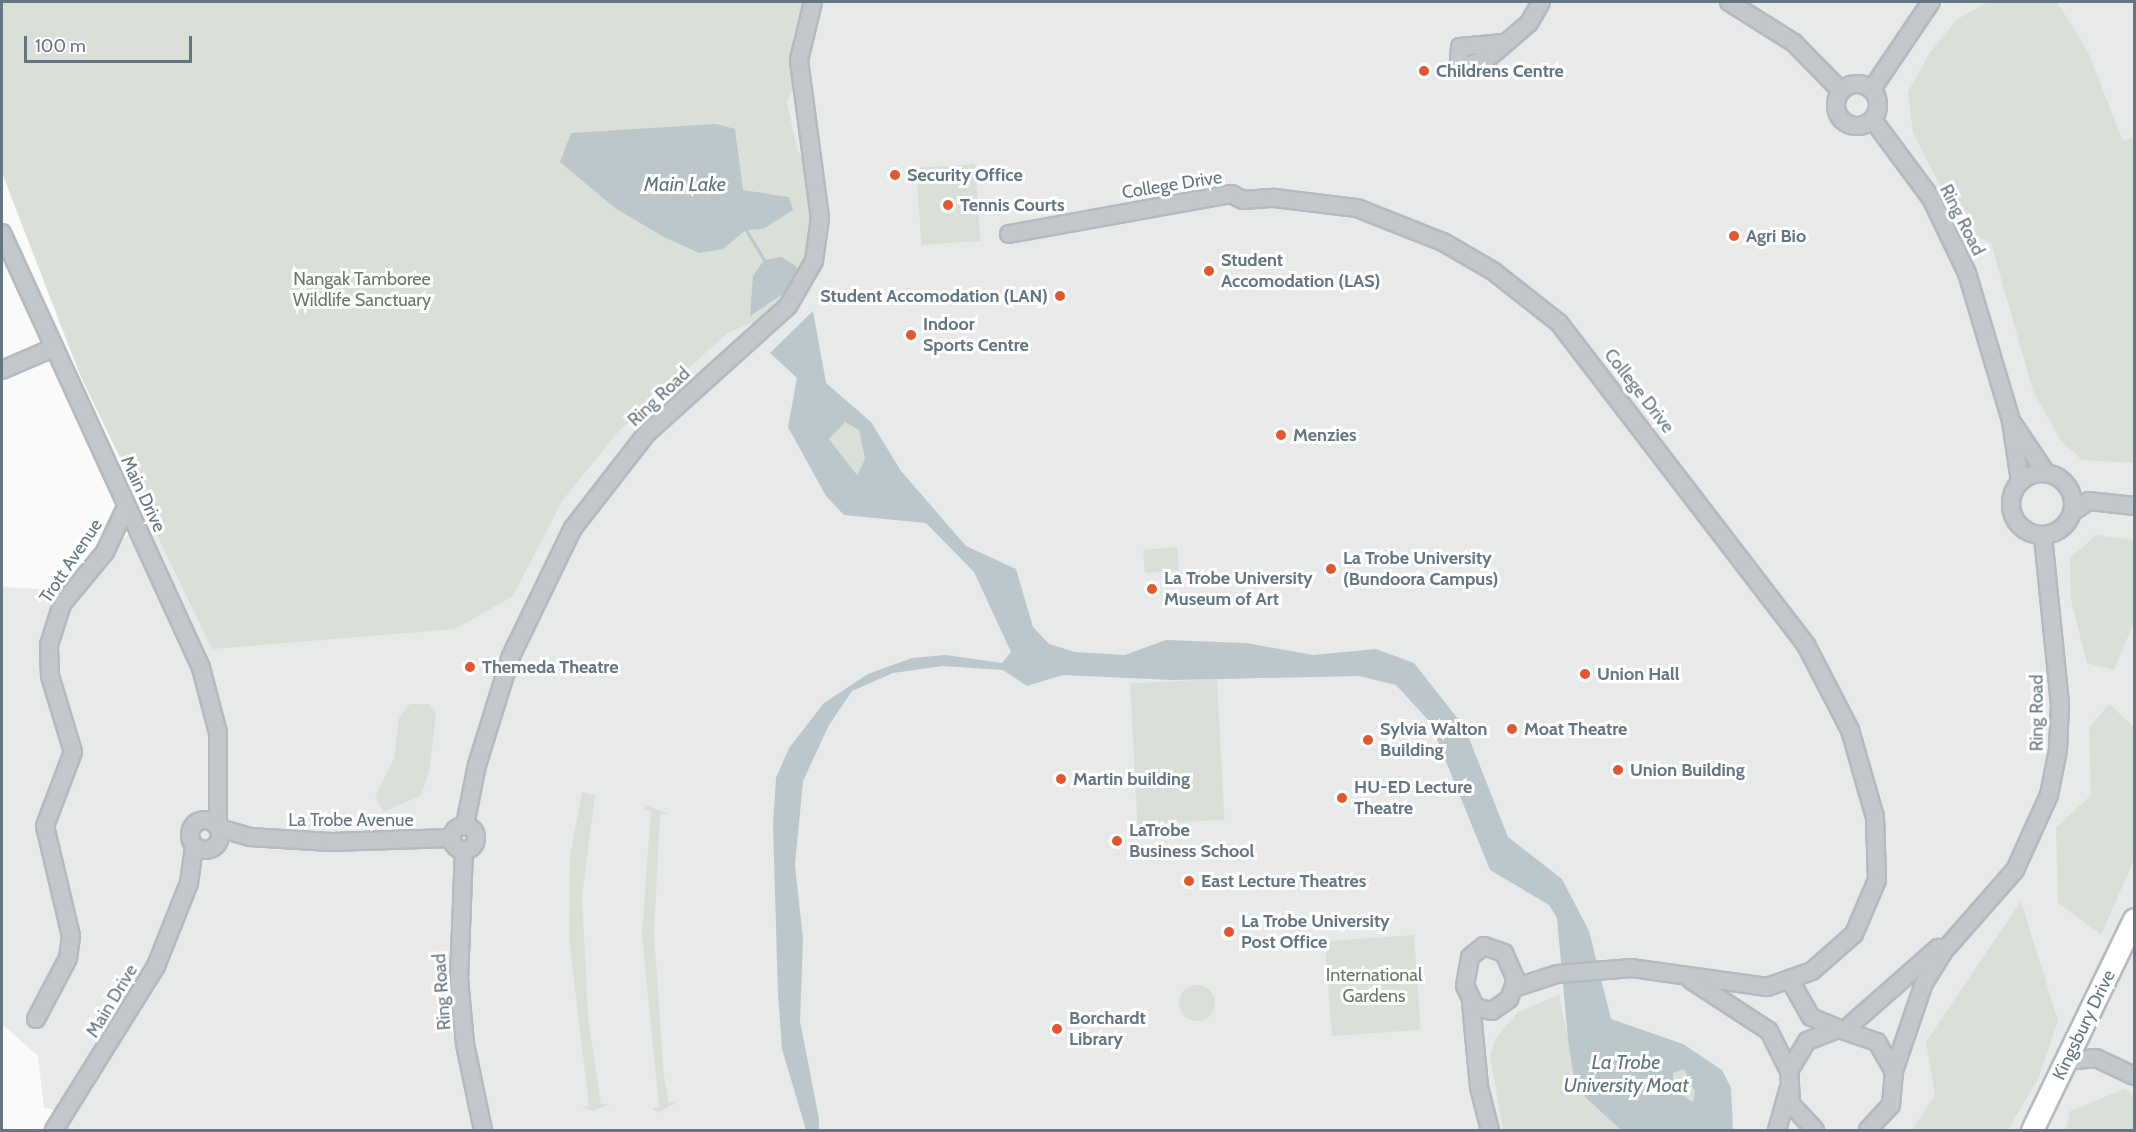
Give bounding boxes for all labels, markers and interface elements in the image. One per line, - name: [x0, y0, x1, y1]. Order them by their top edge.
- scale bar: [27, 24, 195, 62]
- text: 100 m: [35, 35, 86, 57]
- place label: Childrens Centre: [1436, 60, 1564, 82]
- marker: Childrens Centre: [1417, 64, 1431, 78]
- place label: Security Office: [907, 164, 1023, 186]
- street label: College Drive: [1120, 166, 1224, 204]
- marker: Security Office: [888, 168, 902, 182]
- water label: Main Lake: [644, 172, 726, 196]
- street label: Ring Road: [1935, 181, 1989, 259]
- place label: Tennis Courts: [960, 194, 1065, 216]
- marker: Tennis Courts: [941, 198, 955, 212]
- place label: Agri Bio: [1746, 225, 1806, 247]
- marker: Agri Bio: [1727, 229, 1741, 243]
- place label: Student Accomodation (LAS): [1221, 250, 1380, 292]
- marker: Student Accomodation (LAS): [1202, 264, 1216, 278]
- park label: Nangak Tamboree Wildlife Sanctuary: [293, 269, 431, 312]
- place label: Student Accomodation (LAN): [820, 285, 1048, 307]
- marker: Student Accomodation (LAN): [1053, 289, 1067, 303]
- place label: Indoor Sports Centre: [923, 314, 1029, 356]
- marker: Indoor Sports Centre: [904, 328, 918, 342]
- street label: College Drive: [1599, 345, 1679, 437]
- street label: Ring Road: [624, 363, 694, 431]
- place label: Menzies: [1293, 424, 1357, 446]
- marker: Menzies: [1274, 428, 1288, 442]
- street label: Main Drive: [116, 453, 170, 535]
- street label: Trott Avenue: [35, 515, 107, 607]
- place label: La Trobe University (Bundoora Campus): [1343, 548, 1498, 590]
- marker: La Trobe University (Bundoora Campus): [1324, 562, 1338, 576]
- place label: La Trobe University Museum of Art: [1164, 568, 1313, 610]
- marker: La Trobe University Museum of Art: [1145, 582, 1159, 596]
- place label: Themeda Theatre: [482, 656, 618, 678]
- marker: Themeda Theatre: [463, 660, 477, 674]
- place label: Union Hall: [1597, 663, 1680, 685]
- marker: Union Hall: [1578, 667, 1592, 681]
- street label: Ring Road: [2026, 675, 2048, 751]
- place label: Moat Theatre: [1524, 718, 1627, 740]
- place label: Sylvia Walton Building: [1380, 719, 1488, 762]
- marker: Moat Theatre: [1505, 722, 1519, 736]
- marker: Sylvia Walton Building: [1361, 733, 1375, 747]
- place label: Union Building: [1630, 759, 1745, 781]
- marker: Union Building: [1611, 763, 1625, 777]
- place label: Martin building: [1073, 768, 1190, 790]
- marker: Martin building: [1054, 772, 1068, 786]
- place label: HU-ED Lecture Theatre: [1354, 777, 1472, 820]
- marker: HU-ED Lecture Theatre: [1335, 791, 1349, 805]
- street label: La Trobe Avenue: [288, 809, 414, 831]
- place label: LaTrobe Business School: [1129, 820, 1254, 862]
- marker: LaTrobe Business School: [1110, 834, 1124, 848]
- place label: East Lecture Theatres: [1201, 870, 1366, 892]
- marker: East Lecture Theatres: [1182, 874, 1196, 888]
- place label: La Trobe University Post Office: [1241, 911, 1390, 954]
- marker: La Trobe University Post Office: [1222, 925, 1236, 939]
- street label: Ring Road: [429, 953, 455, 1031]
- street label: Main Drive: [82, 961, 142, 1041]
- park label: International Gardens: [1326, 965, 1422, 1008]
- street label: Kingsbury Drive: [2048, 967, 2120, 1083]
- place label: Borchardt Library: [1069, 1008, 1146, 1050]
- marker: Borchardt Library: [1050, 1022, 1064, 1036]
- water label: La Trobe University Moat: [1564, 1050, 1688, 1097]

